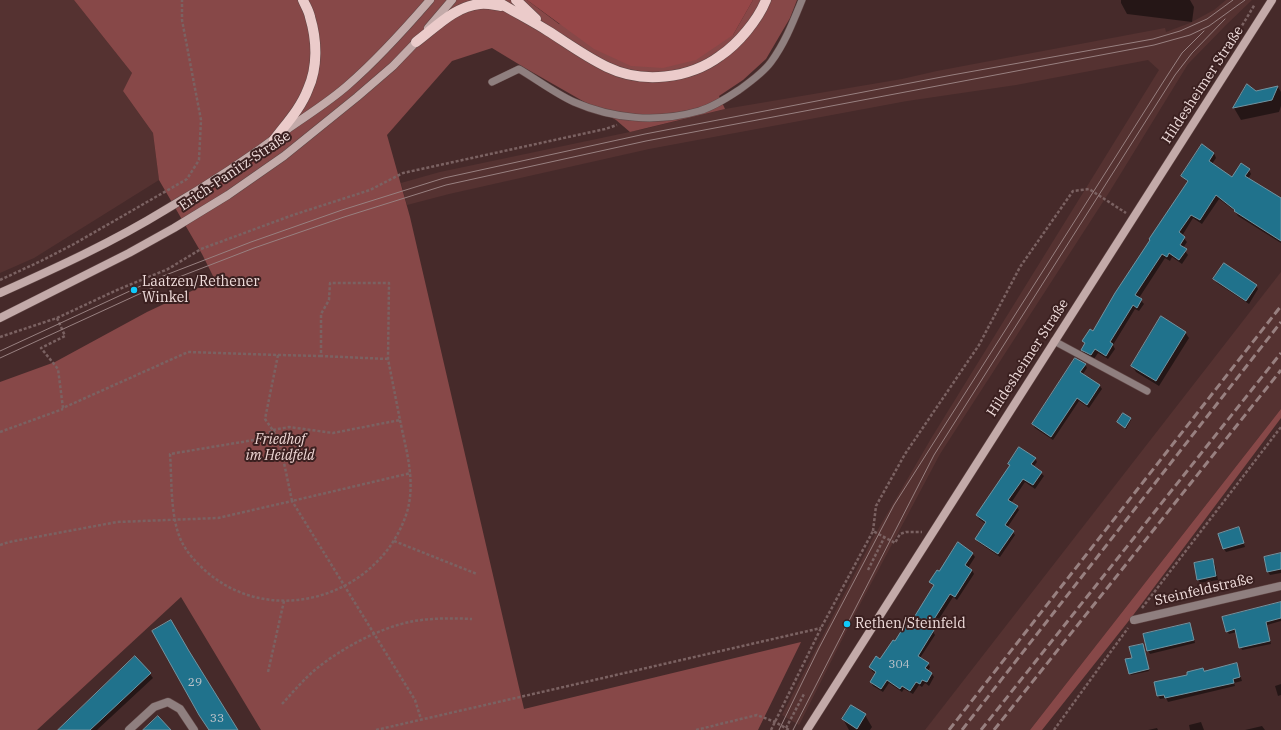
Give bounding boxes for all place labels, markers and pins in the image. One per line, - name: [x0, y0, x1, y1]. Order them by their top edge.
- place label: Laatzen/Rethener Winkel: [142, 274, 259, 306]
- marker: Laatzen/Rethener Winkel: [129, 285, 139, 295]
- place label: Rethen/Steinfeld: [855, 616, 966, 632]
- marker: Rethen/Steinfeld: [842, 619, 852, 629]

